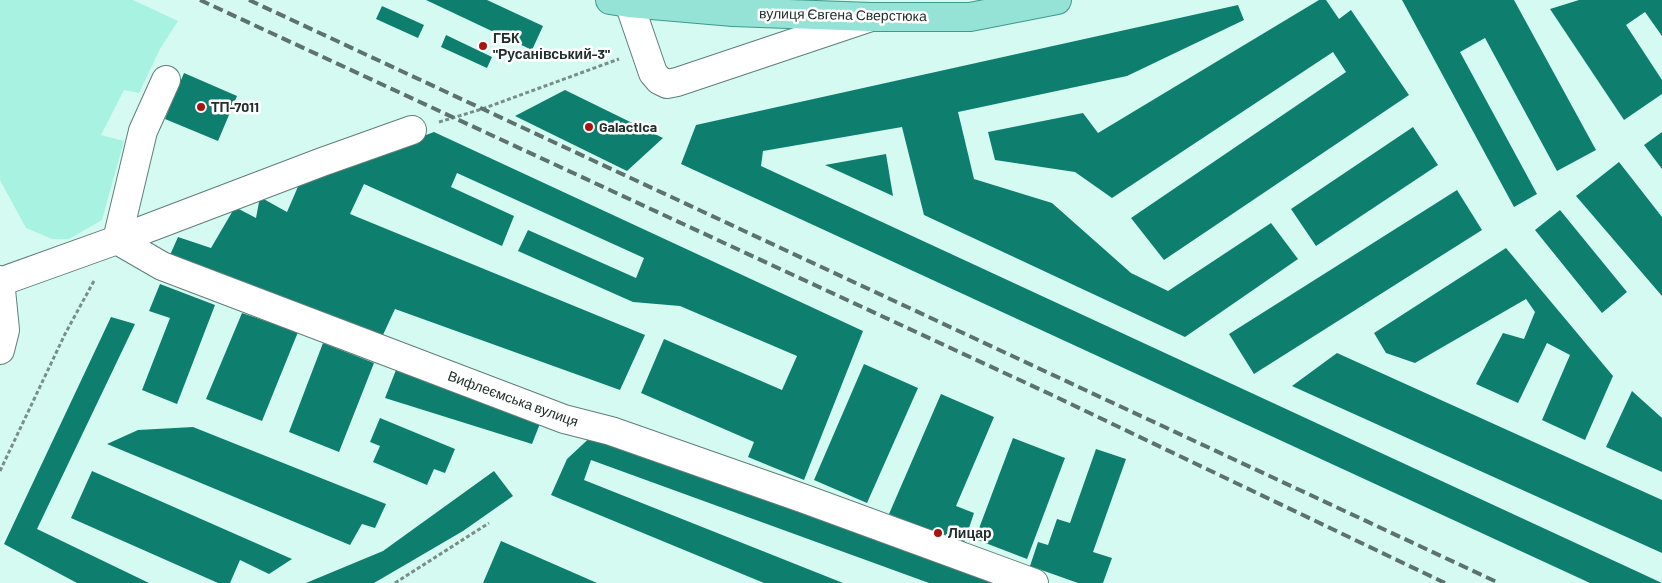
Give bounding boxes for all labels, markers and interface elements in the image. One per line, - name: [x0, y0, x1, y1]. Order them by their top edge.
- street label: вулиця Євгена Сверстюка: [759, 5, 927, 25]
- place label: ГБК "Русанівський-3": [493, 30, 610, 62]
- marker: ГБК "Русанівський-3": [477, 40, 489, 52]
- place label: ТП-7011: [211, 99, 259, 115]
- marker: ТП-7011: [195, 101, 207, 113]
- place label: Galactica: [599, 119, 657, 135]
- marker: Galactica: [583, 121, 595, 133]
- street label: Вифлеємська вулиця: [445, 368, 581, 430]
- place label: Лицар: [948, 525, 992, 541]
- marker: Лицар: [932, 527, 944, 539]

